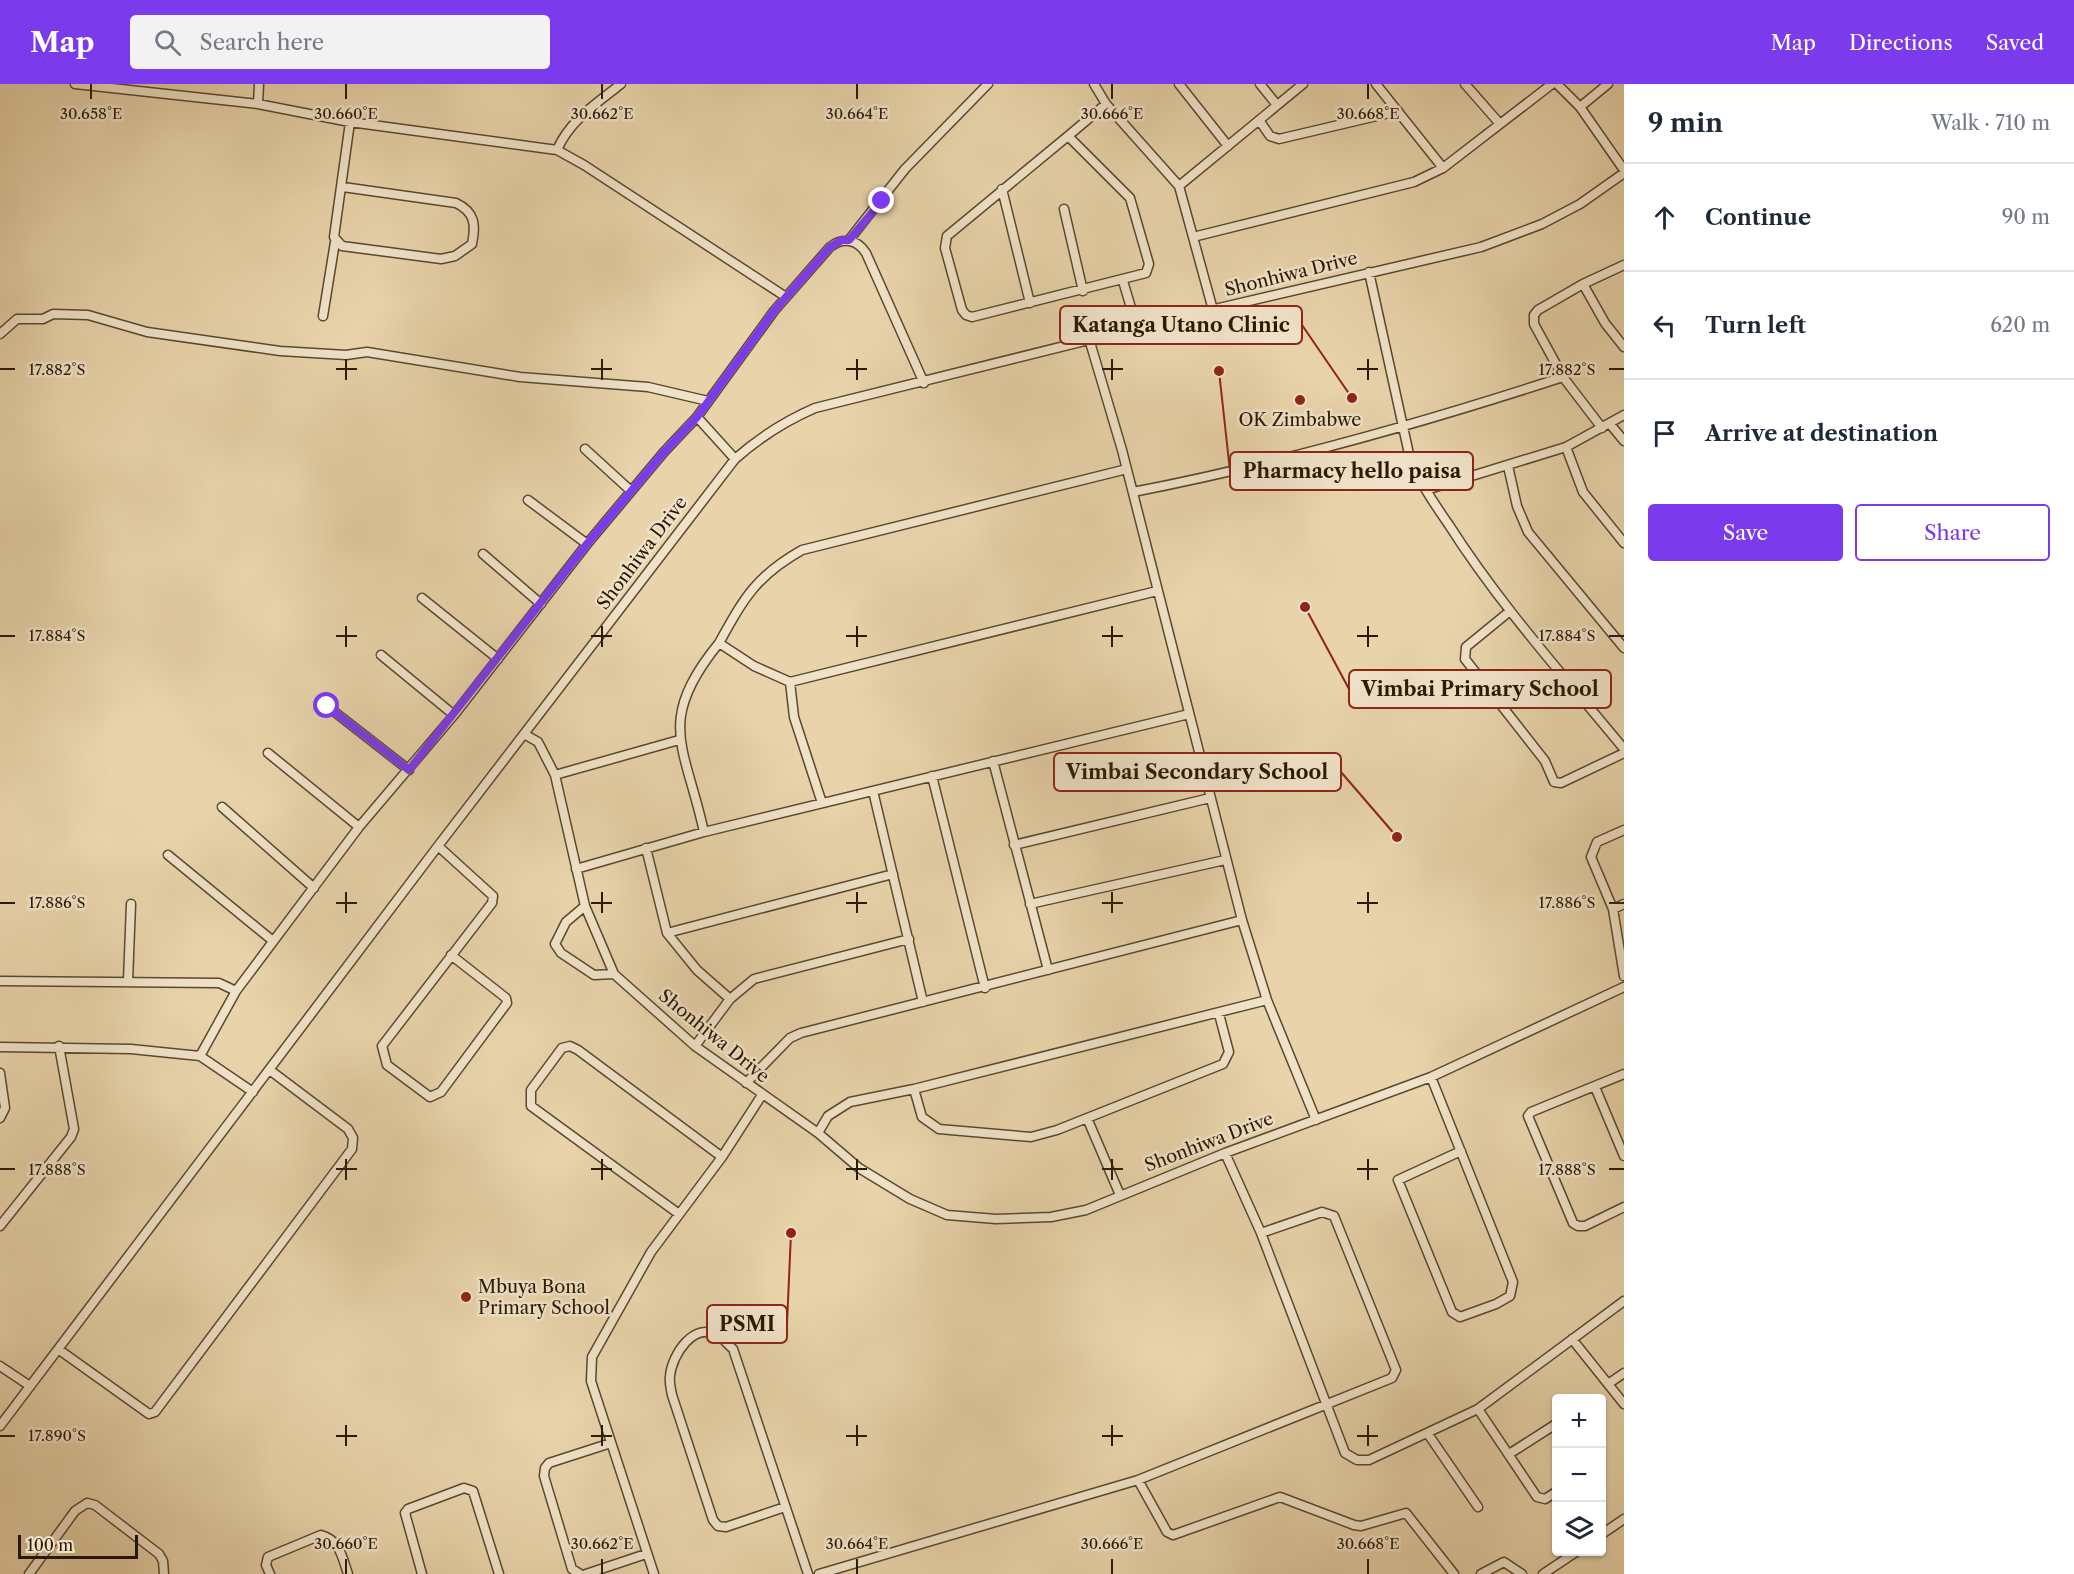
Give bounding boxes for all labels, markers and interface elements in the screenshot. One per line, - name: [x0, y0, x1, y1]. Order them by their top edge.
- search box: [130, 15, 550, 69]
- text: Map: [30, 25, 94, 59]
- icon: search: [151, 26, 184, 59]
- text: Search here: [199, 29, 324, 56]
- text: Map: [1771, 30, 1816, 55]
- text: Directions: [1849, 30, 1953, 55]
- text: Saved: [1986, 30, 2044, 55]
- text: 30.658°E: [60, 104, 122, 123]
- text: 30.660°E: [314, 104, 378, 123]
- text: 30.662°E: [571, 104, 633, 123]
- text: 30.664°E: [826, 104, 888, 123]
- text: 30.666°E: [1081, 104, 1143, 123]
- text: 30.668°E: [1336, 104, 1400, 123]
- text: 9 min: [1648, 107, 1723, 139]
- text: Walk · 710 m: [1931, 111, 2050, 135]
- route end: [868, 187, 894, 213]
- icon: ahead: [1648, 201, 1681, 234]
- text: Continue: [1705, 204, 1811, 231]
- text: 90 m: [2002, 205, 2050, 229]
- street label: Shonhiwa Drive: [1222, 247, 1360, 301]
- callout: Katanga Utano Clinic: [1060, 306, 1302, 344]
- icon: left: [1648, 309, 1681, 342]
- text: Turn left: [1705, 312, 1806, 339]
- text: Katanga Utano Clinic: [1072, 313, 1290, 337]
- text: 620 m: [1990, 313, 2050, 337]
- text: 17.882°S: [28, 360, 86, 379]
- text: 17.882°S: [1538, 360, 1596, 379]
- marker: OK Zimbabwe: [1293, 393, 1307, 407]
- place label: OK Zimbabwe: [1239, 409, 1361, 431]
- icon: arrive: [1648, 417, 1681, 450]
- text: Arrive at destination: [1705, 420, 1938, 447]
- callout: Pharmacy hello paisa: [1230, 452, 1473, 490]
- text: Pharmacy hello paisa: [1243, 459, 1462, 483]
- street label: Shonhiwa Drive: [592, 492, 692, 614]
- button: Save: [1648, 504, 1843, 561]
- button: Share: [1855, 504, 2050, 561]
- text: 17.884°S: [28, 626, 86, 645]
- text: 17.884°S: [1538, 626, 1596, 645]
- callout: Vimbai Primary School: [1349, 670, 1611, 708]
- text: Vimbai Primary School: [1360, 677, 1599, 701]
- route start: [313, 692, 339, 718]
- callout: Vimbai Secondary School: [1054, 753, 1341, 791]
- text: Vimbai Secondary School: [1065, 760, 1328, 784]
- text: 17.886°S: [28, 893, 86, 912]
- text: 17.886°S: [1538, 893, 1596, 912]
- street label: Shonhiwa Drive: [654, 985, 774, 1087]
- street label: Shonhiwa Drive: [1142, 1107, 1276, 1177]
- text: 17.888°S: [28, 1160, 86, 1179]
- text: 17.888°S: [1538, 1160, 1596, 1179]
- place label: Mbuya Bona Primary School: [478, 1276, 610, 1319]
- marker: Mbuya Bona Primary School: [459, 1290, 473, 1304]
- callout: PSMI: [707, 1305, 787, 1343]
- text: PSMI: [719, 1312, 775, 1336]
- map controls: [1552, 1394, 1606, 1556]
- button: +: [1552, 1394, 1606, 1448]
- text: 17.890°S: [28, 1426, 86, 1445]
- button: −: [1552, 1448, 1606, 1502]
- button: layers: [1552, 1502, 1606, 1556]
- scale bar: [18, 1532, 138, 1560]
- text: 30.660°E: [314, 1534, 378, 1553]
- text: 30.662°E: [571, 1534, 633, 1553]
- text: 30.664°E: [826, 1534, 888, 1553]
- text: 30.666°E: [1081, 1534, 1143, 1553]
- text: 30.668°E: [1336, 1534, 1400, 1553]
- text: 100 m: [27, 1535, 73, 1555]

